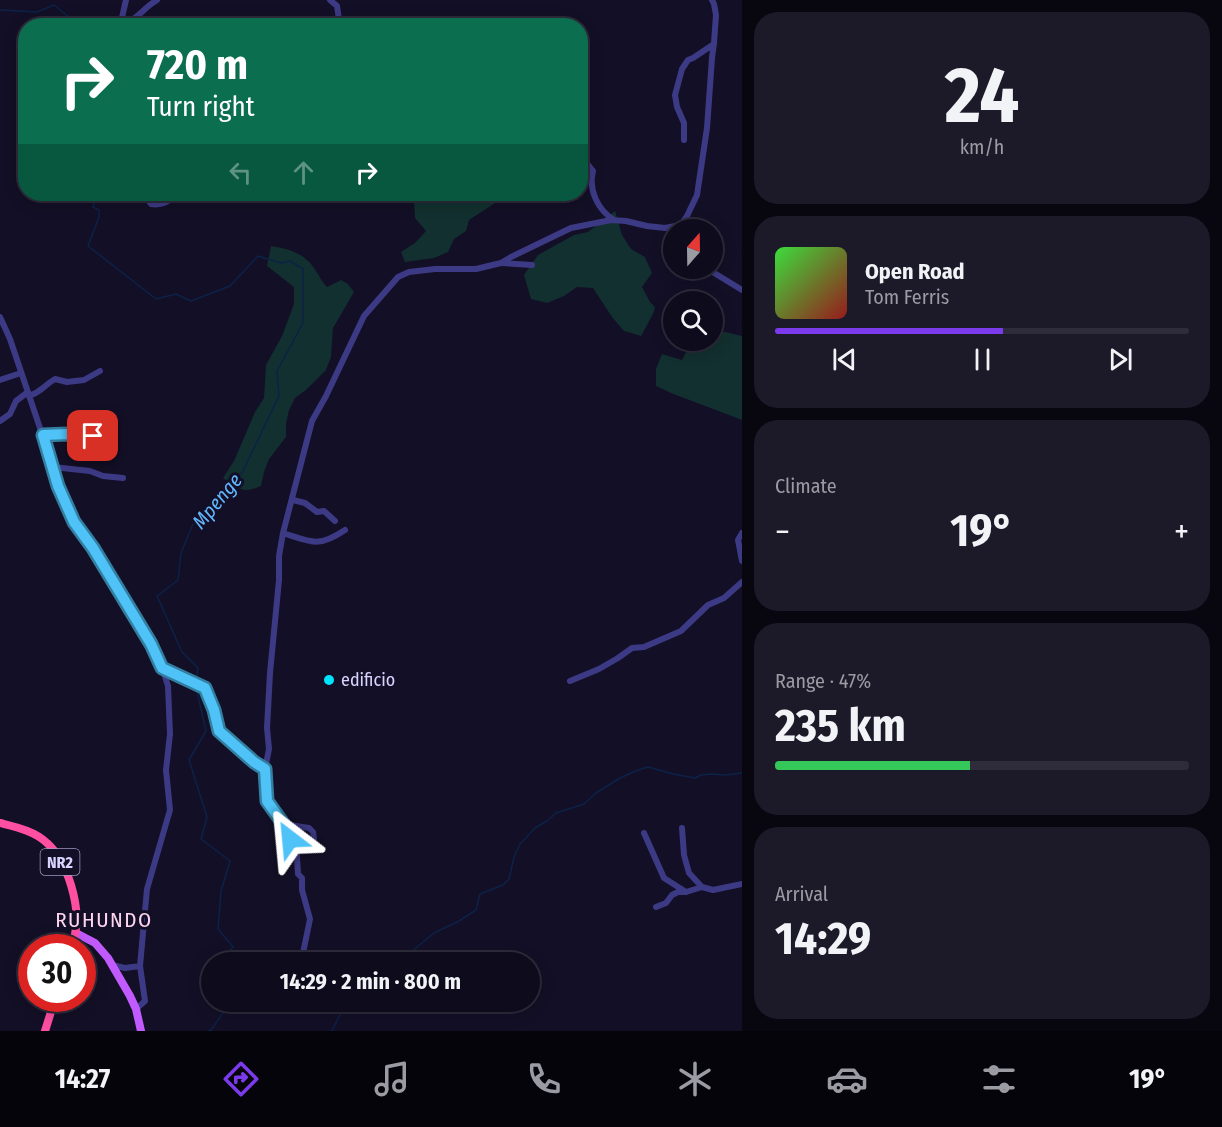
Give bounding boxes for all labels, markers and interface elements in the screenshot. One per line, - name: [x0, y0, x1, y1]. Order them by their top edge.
- text: 720 m: [147, 40, 248, 90]
- icon: right: [48, 42, 126, 120]
- text: 24: [945, 49, 1019, 143]
- text: Turn right: [147, 91, 255, 123]
- text: km/h: [960, 135, 1004, 159]
- icon: left: [224, 156, 257, 189]
- icon: ahead: [287, 156, 320, 189]
- icon: right: [350, 156, 383, 189]
- north arrow: [663, 219, 723, 279]
- map controls: [663, 219, 723, 351]
- text: Open Road: [865, 258, 965, 285]
- text: Tom Ferris: [865, 285, 949, 309]
- button: search: [663, 291, 723, 351]
- icon: previous: [828, 343, 861, 376]
- icon: pause: [966, 343, 999, 376]
- icon: next: [1104, 343, 1137, 376]
- pin: [67, 410, 118, 461]
- icon: arrive: [76, 419, 109, 452]
- water label: Mpenge: [187, 468, 247, 533]
- text: Climate: [775, 474, 837, 498]
- text: 19°: [950, 504, 1014, 558]
- text: −: [775, 512, 790, 552]
- text: +: [1174, 512, 1189, 552]
- place label: edificio: [341, 669, 395, 691]
- text: Range · 47%: [775, 669, 871, 693]
- marker: edificio: [322, 673, 336, 687]
- text: 235 km: [775, 699, 906, 753]
- position arrow: [258, 807, 322, 871]
- road number: NR2: [40, 849, 80, 875]
- text: Arrival: [775, 882, 828, 906]
- district label: RUHUNDO: [55, 907, 153, 933]
- text: 14:29: [775, 912, 871, 966]
- speed limit sign: 30: [18, 934, 96, 1012]
- text: 14:29 · 2 min · 800 m: [280, 968, 461, 995]
- icon: directions: [220, 1058, 262, 1100]
- icon: music: [371, 1058, 413, 1100]
- icon: phone: [523, 1058, 565, 1100]
- icon: climate: [674, 1058, 716, 1100]
- icon: car: [826, 1058, 868, 1100]
- icon: filters: [978, 1058, 1020, 1100]
- text: 14:27: [55, 1063, 110, 1095]
- text: 19°: [1129, 1063, 1167, 1095]

